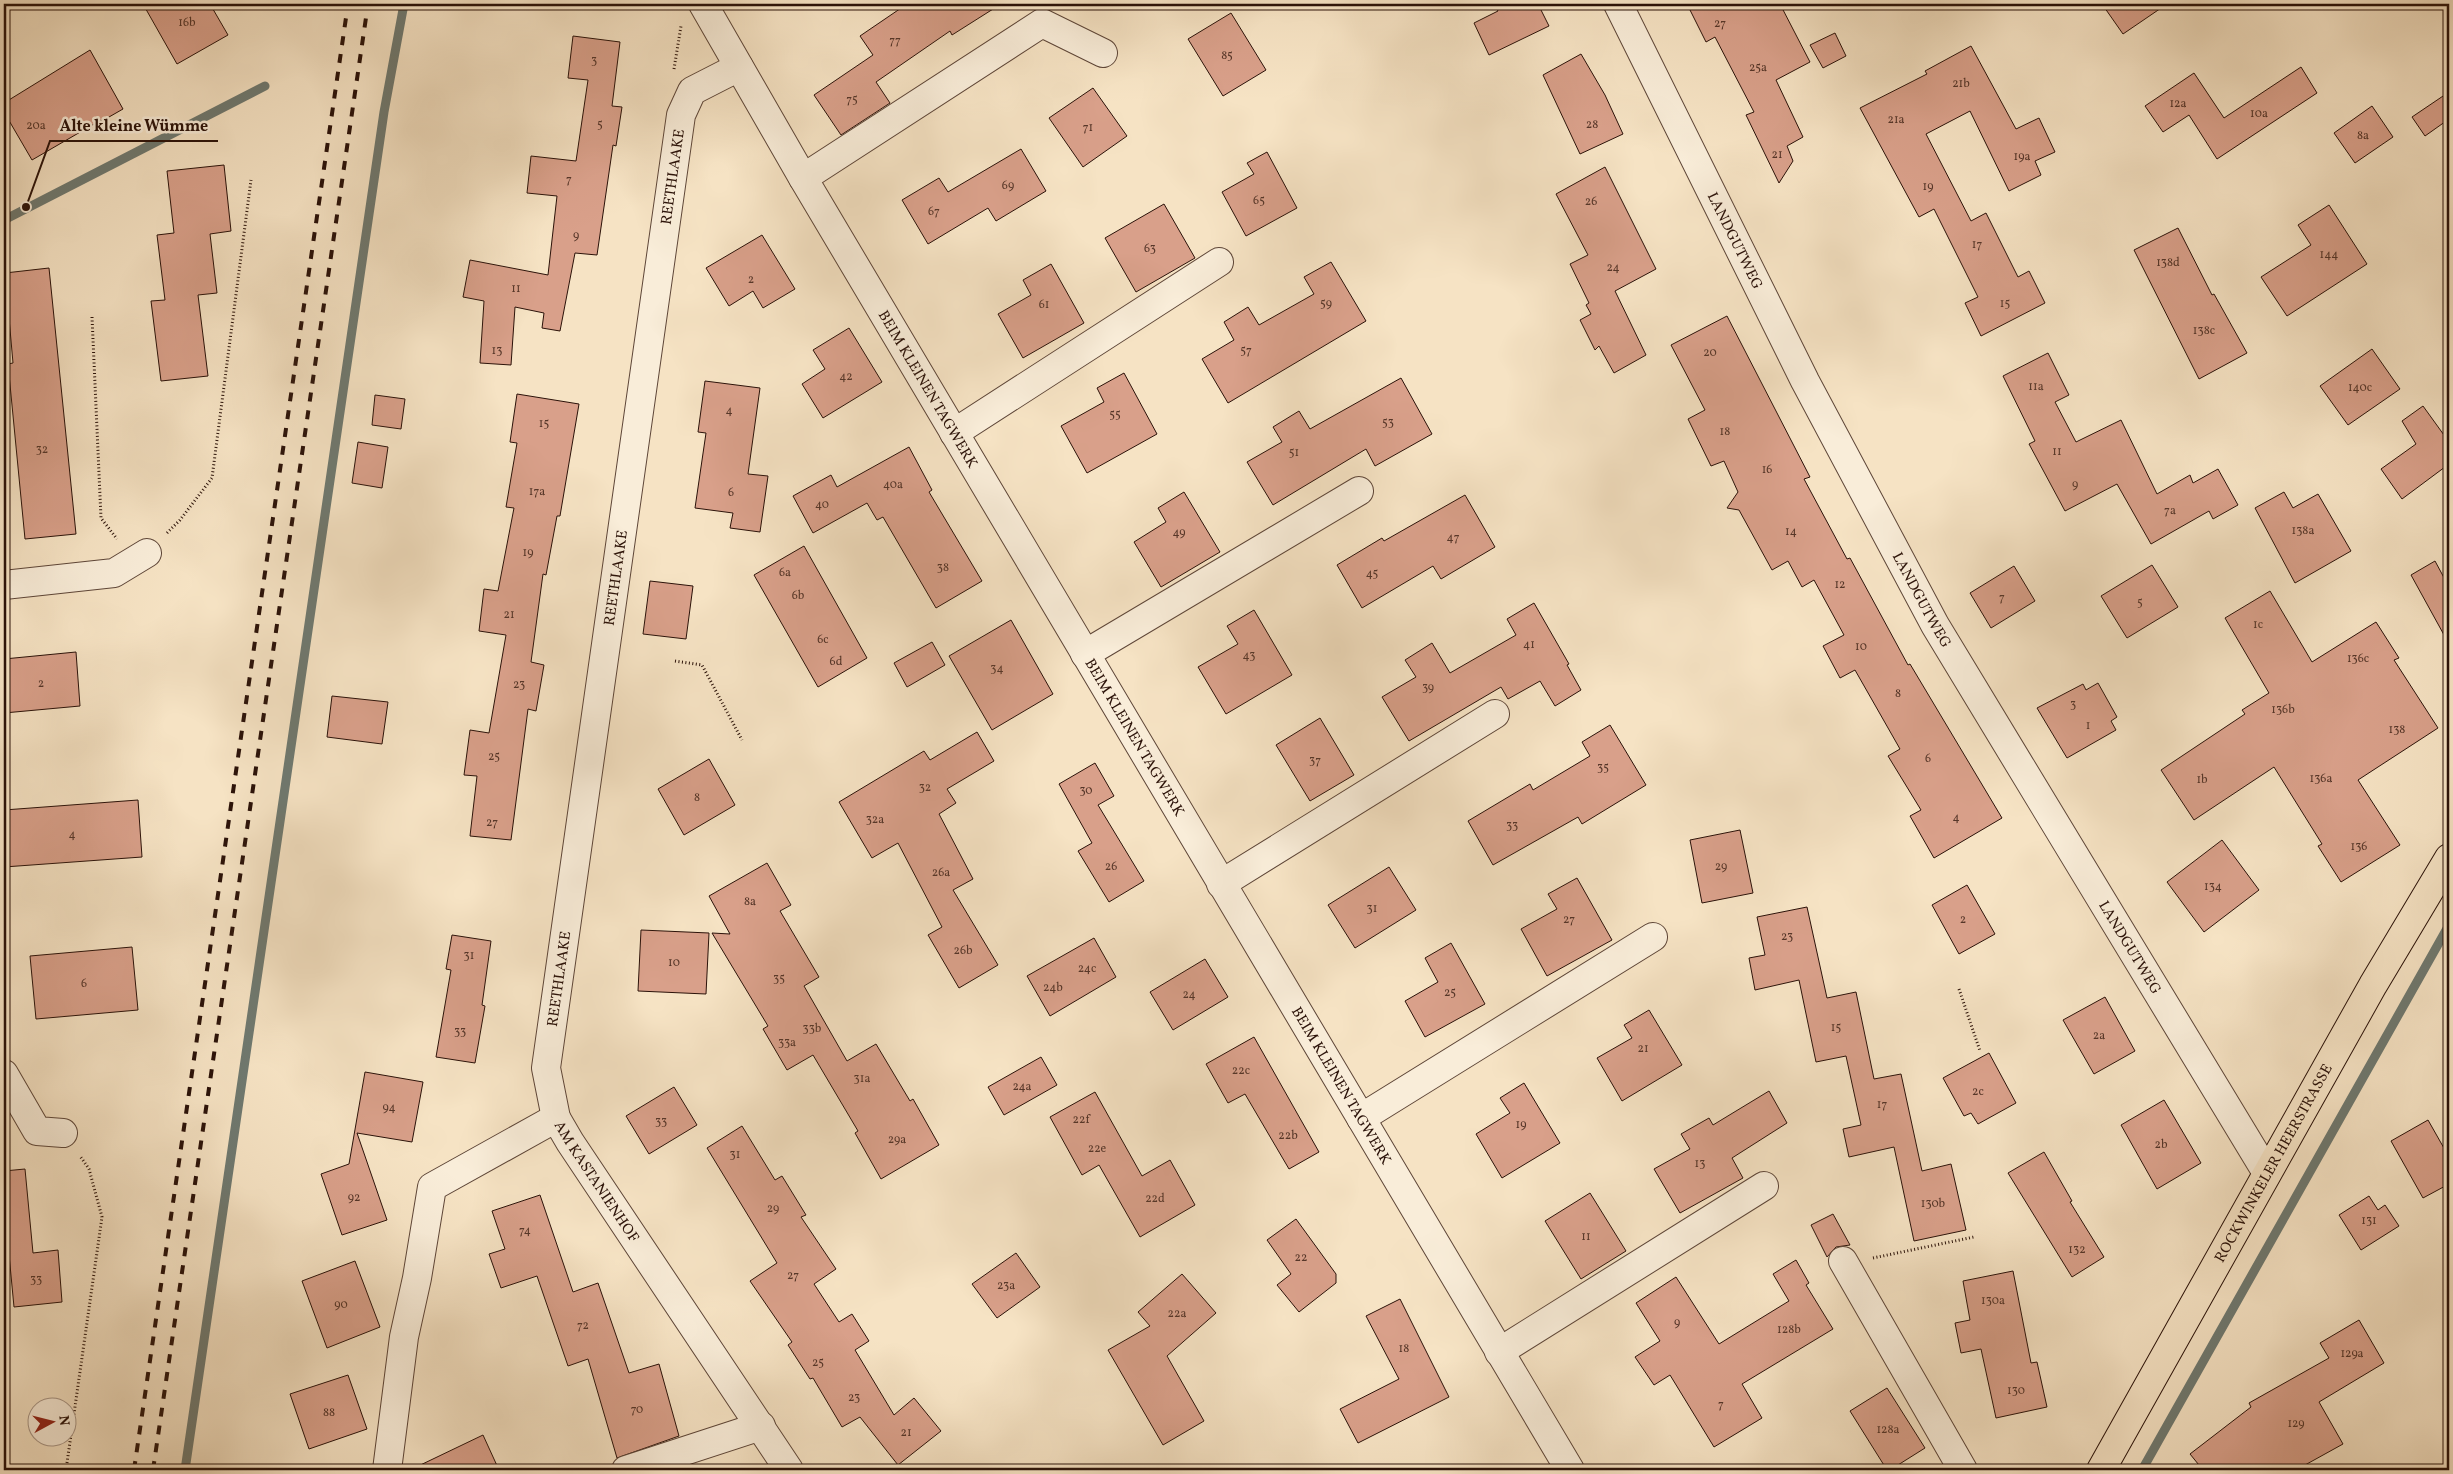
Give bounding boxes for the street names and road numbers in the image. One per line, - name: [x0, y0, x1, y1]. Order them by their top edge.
- street label: REETHLAAKE: [657, 128, 691, 226]
- street label: LANDGUTWEG: [1701, 189, 1767, 293]
- street label: BEIM KLEINEN TAGWERK: [872, 307, 982, 473]
- street label: REETHLAAKE: [600, 529, 634, 627]
- street label: LANDGUTWEG: [1886, 549, 1955, 652]
- street label: BEIM KLEINEN TAGWERK: [1079, 655, 1189, 821]
- street label: LANDGUTWEG: [2092, 897, 2165, 999]
- street label: REETHLAAKE: [543, 930, 577, 1028]
- street label: BEIM KLEINEN TAGWERK: [1285, 1003, 1395, 1169]
- street label: ROCKWINKELER HEERSTRASSE: [2210, 1061, 2339, 1267]
- street label: AM KASTANIENHOF: [548, 1117, 643, 1247]

